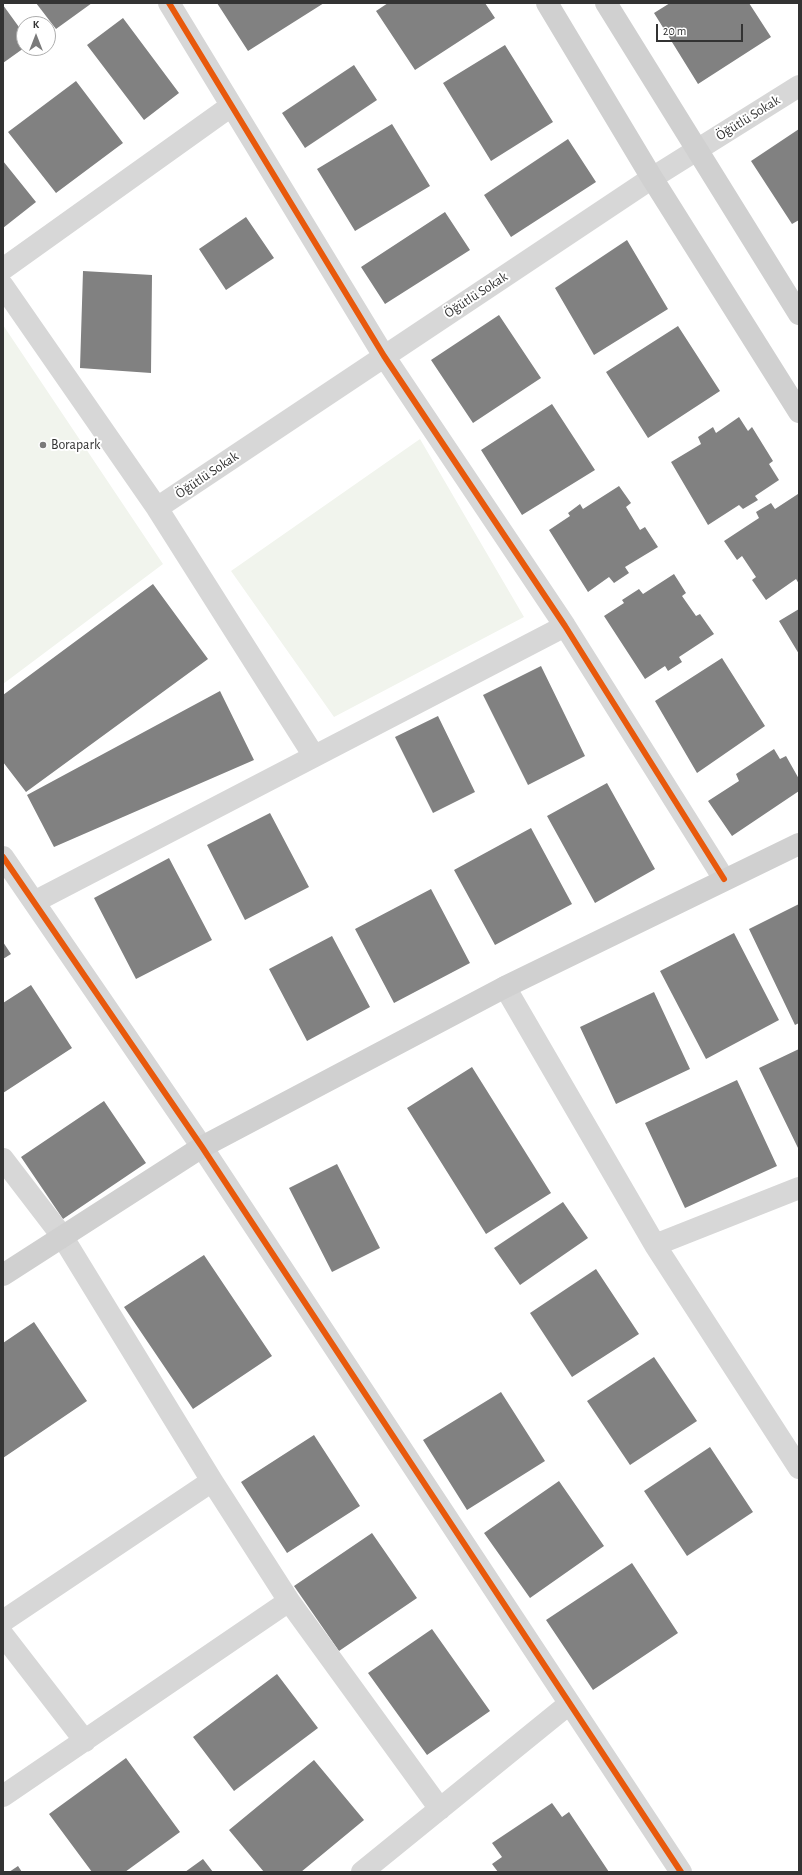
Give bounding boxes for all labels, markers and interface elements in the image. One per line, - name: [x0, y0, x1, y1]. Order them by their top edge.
- north arrow: [16, 16, 56, 56]
- scale bar: [658, 16, 745, 42]
- text: K: [33, 19, 39, 30]
- text: 20 m: [663, 25, 686, 37]
- street label: Öğütlü Sokak: [713, 92, 783, 144]
- street label: Öğütlü Sokak: [441, 268, 511, 322]
- place label: Borapark: [51, 437, 100, 453]
- marker: Borapark: [38, 440, 48, 450]
- street label: Öğütlü Sokak: [172, 448, 242, 502]

